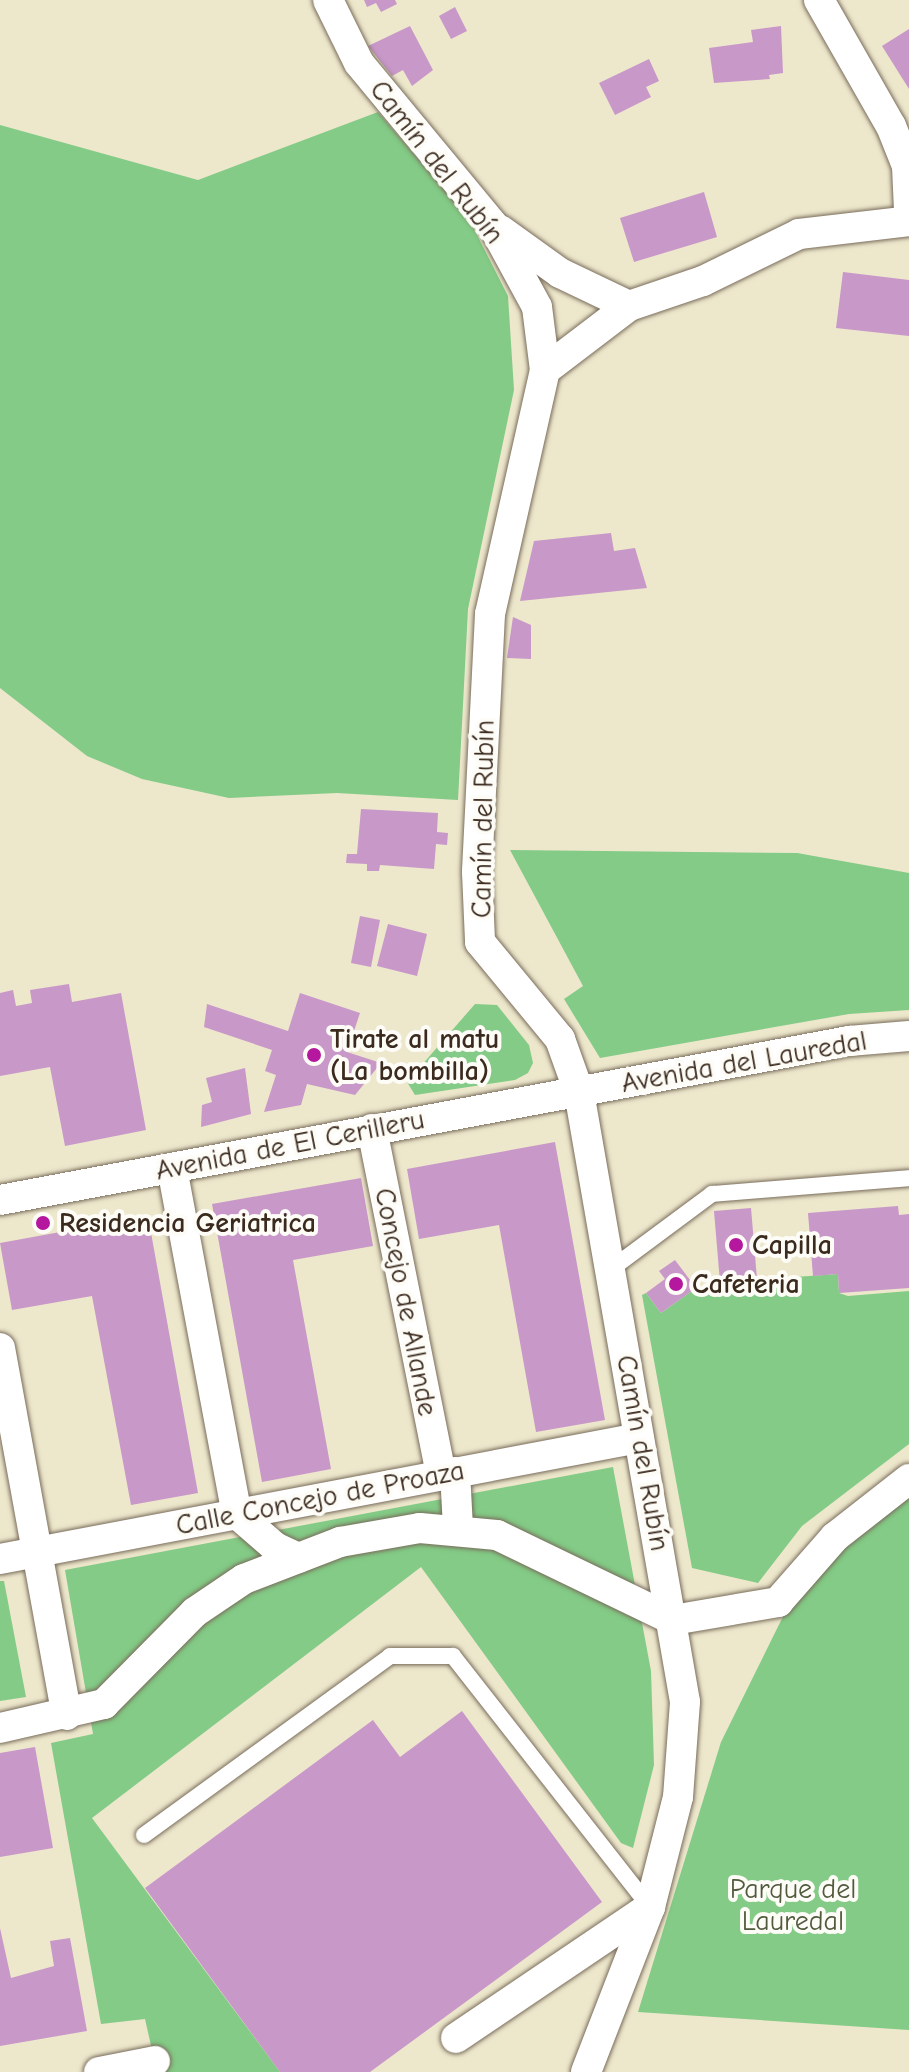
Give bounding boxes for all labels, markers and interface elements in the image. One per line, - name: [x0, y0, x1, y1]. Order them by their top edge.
- street label: Camín del Rubín: [363, 74, 511, 250]
- street label: Camín del Rubín: [464, 720, 502, 918]
- place label: Tirate al matu (La bombilla): [330, 1022, 499, 1088]
- street label: Avenida del Lauredal: [619, 1024, 869, 1100]
- marker: Tirate al matu (La bombilla): [305, 1046, 323, 1064]
- street label: Avenida de El Cerilleru: [153, 1102, 427, 1188]
- street label: Concejo de Allande: [367, 1185, 445, 1419]
- place label: Residencia Geriatrica: [59, 1206, 316, 1240]
- marker: Residencia Geriatrica: [34, 1214, 52, 1232]
- place label: Capilla: [752, 1228, 832, 1262]
- marker: Capilla: [727, 1236, 745, 1254]
- place label: Cafeteria: [692, 1267, 800, 1301]
- marker: Cafeteria: [667, 1275, 685, 1293]
- street label: Camín del Rubín: [609, 1352, 677, 1554]
- street label: Calle Concejo de Proaza: [173, 1454, 467, 1542]
- park label: Parque del Lauredal: [730, 1872, 856, 1938]

